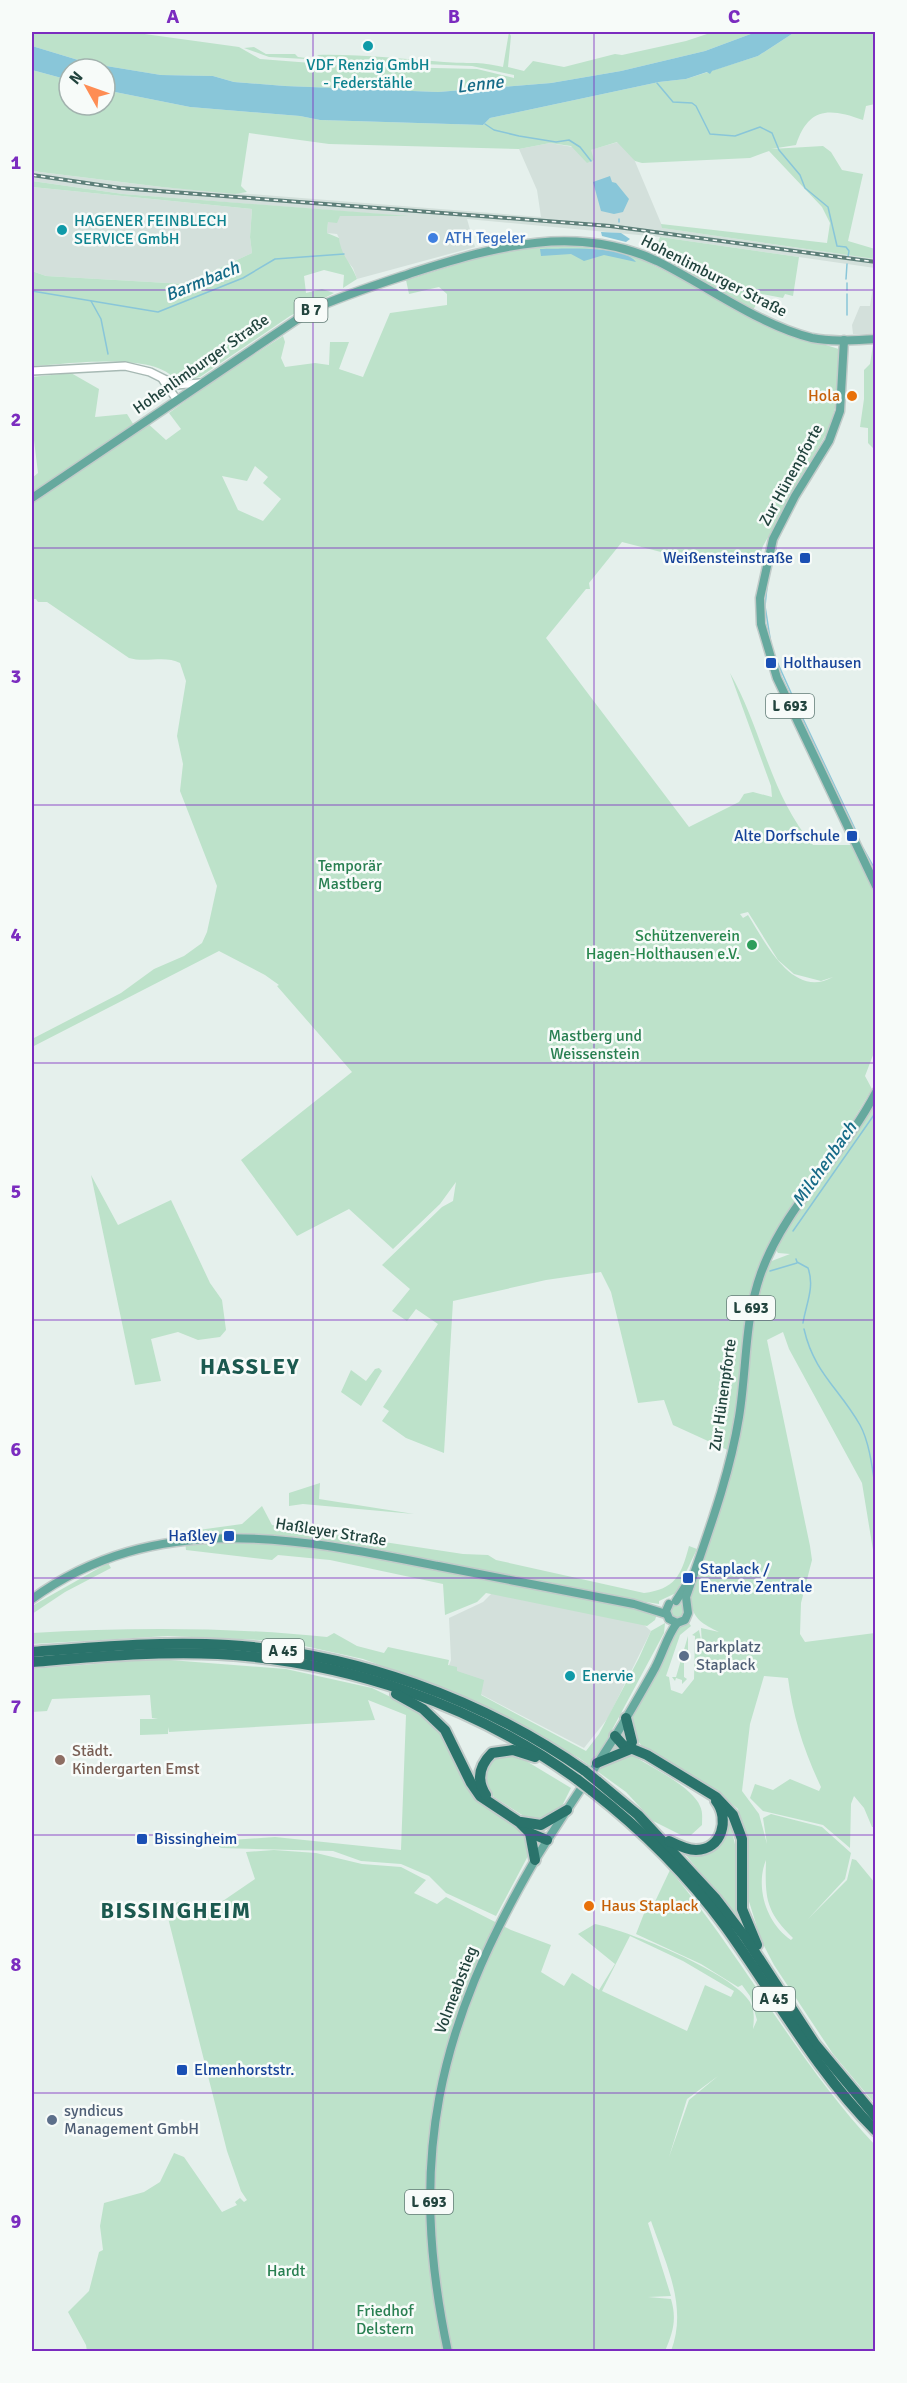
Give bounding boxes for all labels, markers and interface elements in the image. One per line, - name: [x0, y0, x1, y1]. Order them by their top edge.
- text: A: [167, 4, 180, 29]
- text: B: [448, 4, 460, 29]
- text: C: [728, 4, 740, 29]
- marker: VDF Renzig GmbH - Federstähle: [361, 39, 375, 53]
- place label: VDF Renzig GmbH - Federstähle: [306, 55, 430, 93]
- north arrow: [57, 57, 117, 117]
- text: N: [65, 67, 88, 89]
- water label: Lenne: [456, 70, 505, 98]
- text: 1: [11, 150, 22, 175]
- place label: HAGENER FEINBLECH SERVICE GmbH: [74, 211, 227, 249]
- marker: HAGENER FEINBLECH SERVICE GmbH: [55, 223, 69, 237]
- place label: ATH Tegeler: [445, 228, 526, 248]
- street label: Hohenlimburger Straße: [638, 230, 790, 322]
- marker: ATH Tegeler: [426, 231, 440, 245]
- water label: Barmbach: [162, 256, 243, 306]
- road number: B 7: [294, 298, 328, 322]
- street label: Hohenlimburger Straße: [129, 309, 273, 419]
- place label: Hola: [808, 386, 840, 406]
- marker: Hola: [845, 389, 859, 403]
- text: 2: [11, 407, 21, 432]
- street label: Zur Hünenpforte: [755, 421, 827, 529]
- place label: Weißensteinstraße: [663, 548, 793, 568]
- marker: Weißensteinstraße: [798, 551, 812, 565]
- place label: Holthausen: [783, 653, 861, 673]
- marker: Holthausen: [764, 656, 778, 670]
- text: 3: [11, 664, 21, 689]
- road number: L 693: [766, 694, 814, 718]
- place label: Alte Dorfschule: [734, 826, 840, 846]
- marker: Alte Dorfschule: [845, 829, 859, 843]
- park label: Temporär Mastberg: [318, 856, 382, 894]
- text: 4: [11, 922, 22, 947]
- place label: Schützenverein Hagen-Holthausen e.V.: [586, 926, 740, 964]
- marker: Schützenverein Hagen-Holthausen e.V.: [745, 938, 759, 952]
- park label: Mastberg und Weissenstein: [548, 1026, 642, 1064]
- water label: Milchenbach: [787, 1116, 862, 1211]
- text: 5: [11, 1179, 21, 1204]
- road number: L 693: [727, 1296, 775, 1320]
- street label: Zur Hünenpforte: [705, 1337, 741, 1453]
- district label: HASSLEY: [200, 1353, 300, 1380]
- text: 6: [11, 1437, 22, 1462]
- street label: Haßleyer Straße: [274, 1513, 388, 1551]
- place label: Haßley: [168, 1526, 218, 1546]
- marker: Haßley: [222, 1529, 236, 1543]
- place label: Staplack / Enervie Zentrale: [700, 1559, 812, 1597]
- marker: Staplack / Enervie Zentrale: [681, 1571, 695, 1585]
- place label: Parkplatz Staplack: [696, 1637, 761, 1675]
- road number: A 45: [262, 1639, 304, 1663]
- marker: Parkplatz Staplack: [677, 1649, 691, 1663]
- place label: Enervie: [582, 1666, 634, 1686]
- marker: Enervie: [563, 1669, 577, 1683]
- text: 7: [11, 1694, 22, 1719]
- place label: Städt. Kindergarten Emst: [72, 1741, 200, 1779]
- marker: Städt. Kindergarten Emst: [53, 1753, 67, 1767]
- place label: Bissingheim: [154, 1829, 237, 1849]
- marker: Bissingheim: [135, 1832, 149, 1846]
- place label: Haus Staplack: [601, 1896, 699, 1916]
- district label: BISSINGHEIM: [100, 1897, 252, 1924]
- marker: Haus Staplack: [582, 1899, 596, 1913]
- street label: Volmeabstieg: [430, 1943, 482, 2037]
- text: 8: [11, 1952, 22, 1977]
- road number: A 45: [753, 1987, 795, 2011]
- place label: Elmenhorststr.: [194, 2060, 294, 2080]
- marker: Elmenhorststr.: [175, 2063, 189, 2077]
- place label: syndicus Management GmbH: [64, 2101, 199, 2139]
- marker: syndicus Management GmbH: [45, 2113, 59, 2127]
- road number: L 693: [405, 2190, 453, 2214]
- text: 9: [11, 2209, 22, 2234]
- park label: Hardt: [267, 2261, 306, 2281]
- park label: Friedhof Delstern: [356, 2301, 414, 2339]

